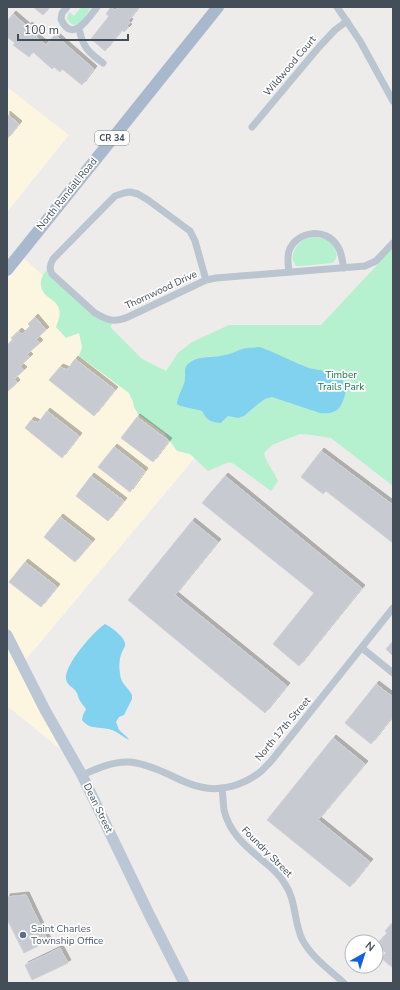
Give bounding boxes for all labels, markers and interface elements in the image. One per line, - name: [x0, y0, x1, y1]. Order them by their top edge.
- scale bar: [18, 16, 128, 42]
- text: 100 m: [24, 22, 59, 38]
- street label: Wildwood Court: [261, 32, 320, 99]
- road number: CR 34: [95, 131, 129, 145]
- street label: North Randall Road: [34, 155, 101, 233]
- street label: Thornwood Drive: [123, 267, 199, 313]
- park label: Timber Trails Park: [318, 368, 365, 394]
- street label: North 17th Street: [252, 694, 314, 764]
- street label: Dean Street: [80, 781, 116, 836]
- street label: Foundry Street: [238, 823, 296, 881]
- place label: Saint Charles Township Office: [31, 922, 103, 948]
- marker: Saint Charles Township Office: [18, 930, 28, 940]
- north arrow: [344, 934, 384, 974]
- text: N: [362, 938, 378, 955]

